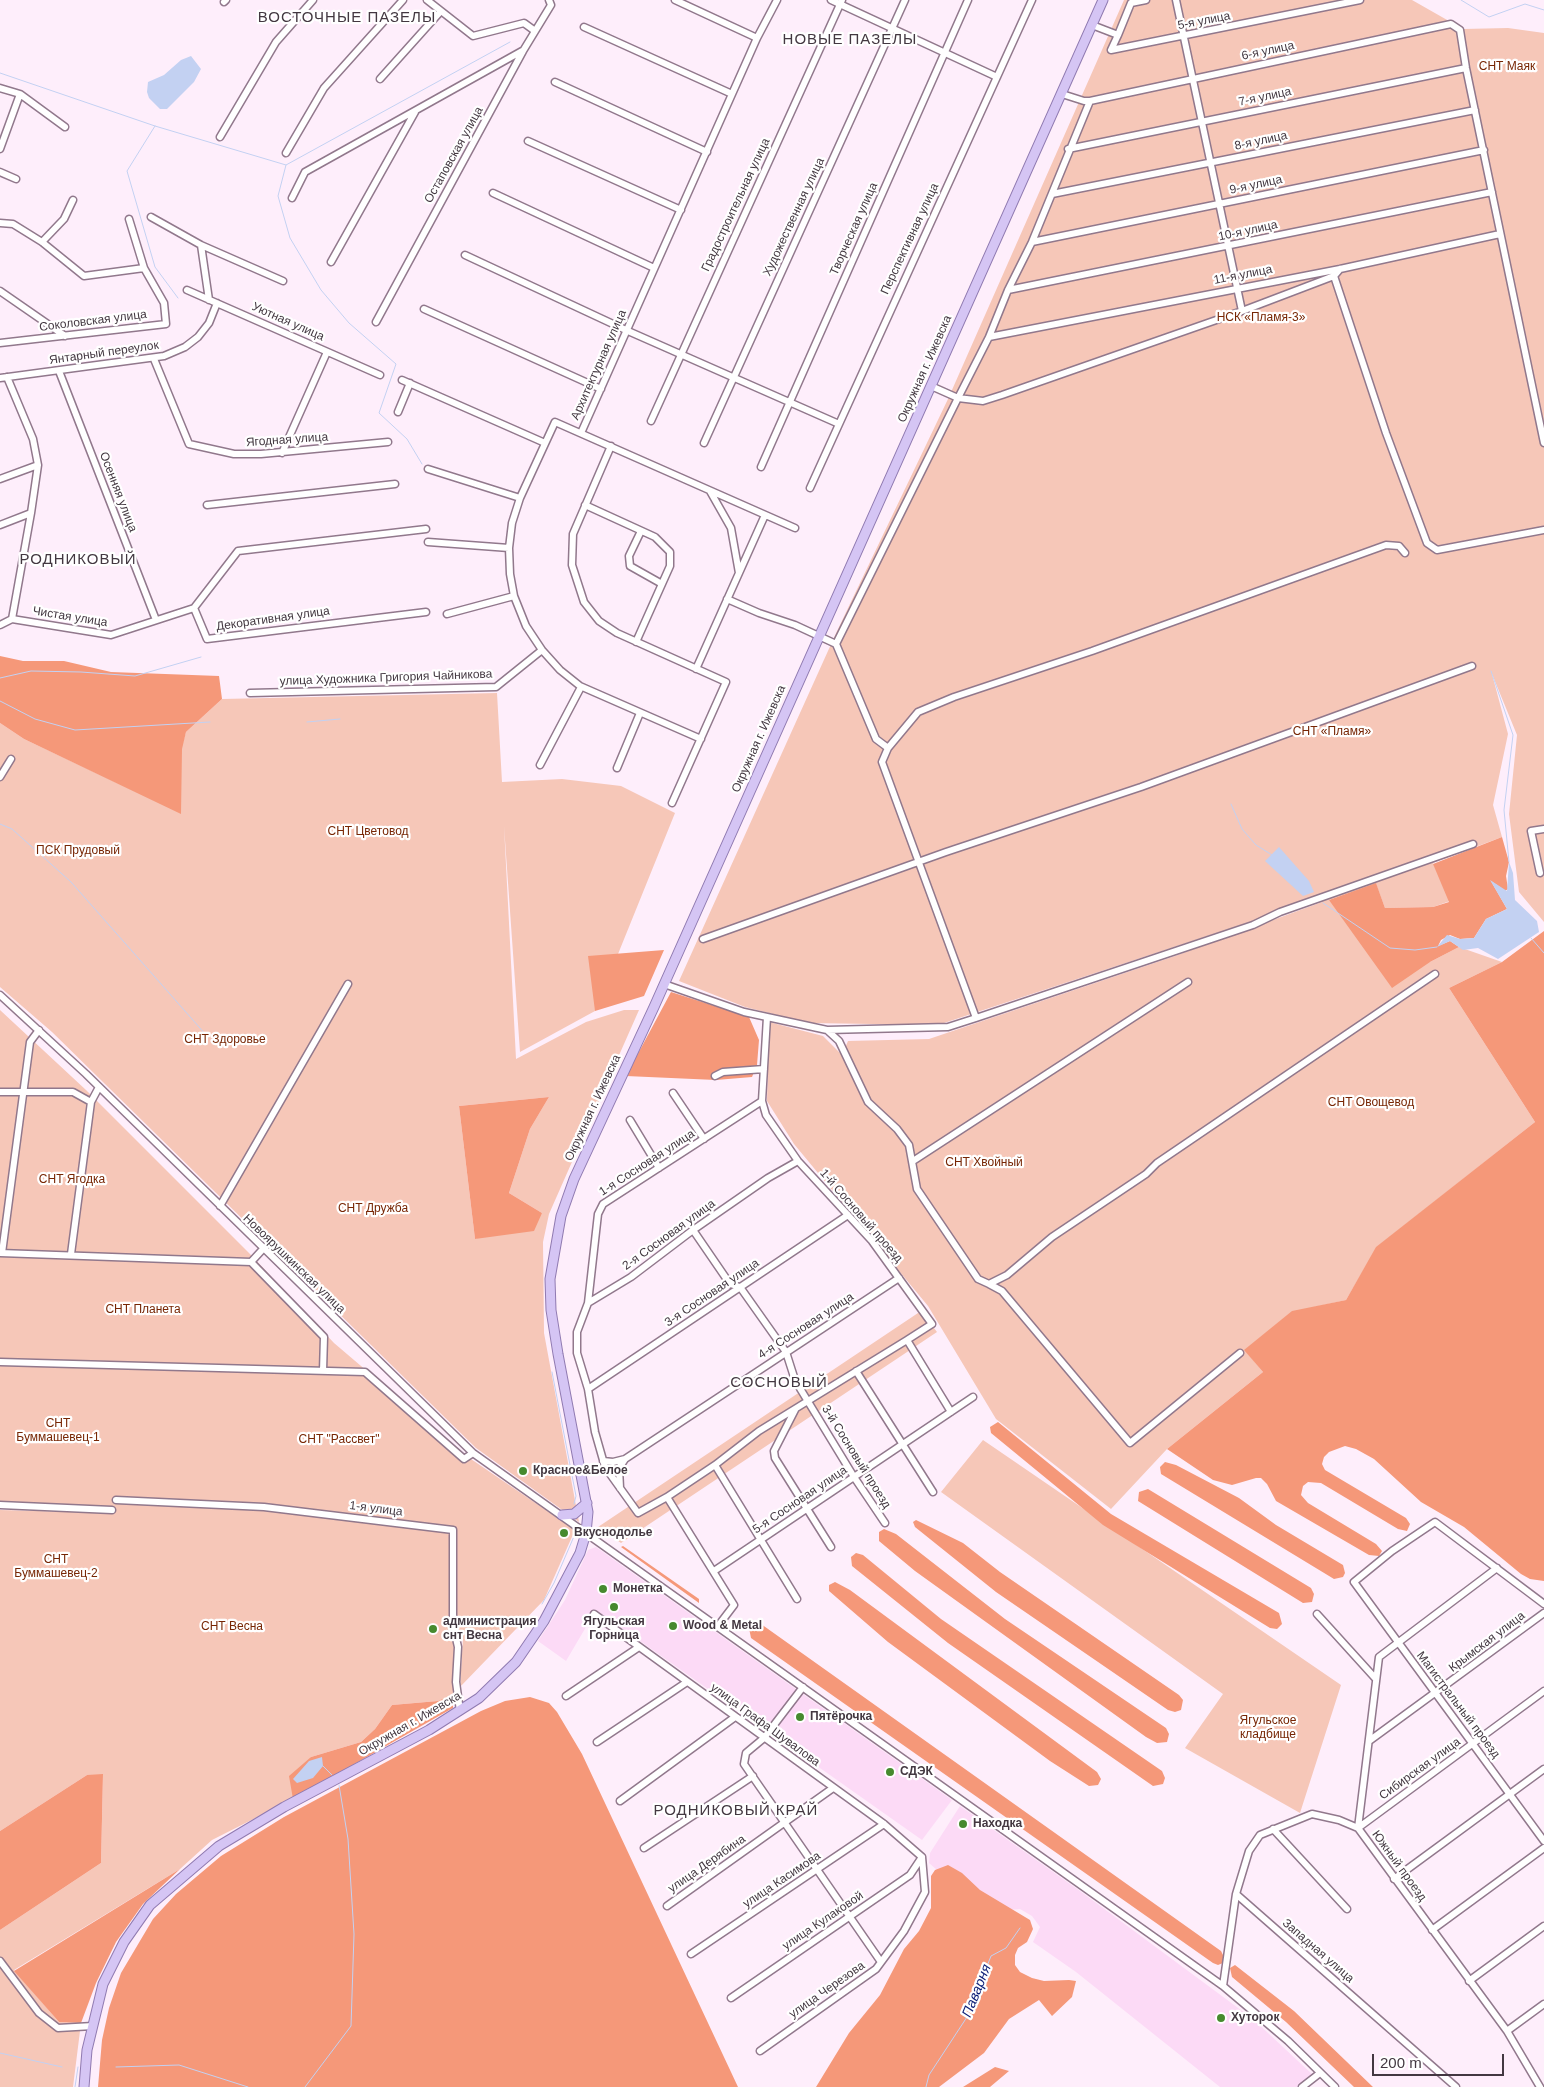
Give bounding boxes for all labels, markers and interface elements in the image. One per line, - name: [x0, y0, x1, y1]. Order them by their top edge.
- district label: ВОСТОЧНЫЕ ПАЗЕЛЫ: [256, 9, 438, 27]
- street label: 5-я улица: [1176, 9, 1232, 33]
- district label: НОВЫЕ ПАЗЕЛЫ: [781, 31, 919, 49]
- street label: 6-я улица: [1240, 38, 1296, 64]
- park label: СНТ Маяк: [1479, 60, 1535, 74]
- street label: 7-я улица: [1237, 84, 1293, 110]
- street label: Остаповская улица: [422, 104, 486, 206]
- street label: 8-я улица: [1233, 128, 1289, 154]
- street label: Градостроительная улица: [699, 136, 773, 274]
- street label: Художественная улица: [760, 156, 828, 278]
- street label: 9-я улица: [1228, 172, 1284, 198]
- street label: Творческая улица: [827, 180, 881, 278]
- street label: Перспективная улица: [878, 181, 942, 297]
- street label: 10-я улица: [1217, 218, 1279, 244]
- street label: 11-я улица: [1213, 262, 1273, 288]
- street label: Уютная улица: [250, 300, 326, 344]
- street label: Соколовская улица: [38, 307, 148, 335]
- street label: Архитектурная улица: [568, 308, 630, 422]
- park label: НСК «Пламя-3»: [1217, 311, 1305, 325]
- street label: Окружная г. Ижевска: [895, 313, 955, 425]
- street label: Янтарный переулок: [48, 338, 160, 368]
- street label: Ягодная улица: [245, 430, 329, 450]
- street label: Осенняя улица: [96, 450, 140, 534]
- district label: РОДНИКОВЫЙ: [18, 551, 138, 569]
- street label: Чистая улица: [32, 604, 108, 630]
- street label: Декоративная улица: [215, 604, 331, 634]
- street label: улица Художника Григория Чайникова: [279, 667, 493, 689]
- street label: Окружная г. Ижевска: [729, 683, 789, 795]
- park label: СНТ «Пламя»: [1293, 725, 1371, 739]
- park label: СНТ Цветовод: [327, 825, 409, 839]
- park label: ПСК Прудовый: [36, 844, 120, 858]
- park label: СНТ Здоровье: [184, 1033, 266, 1047]
- street label: Окружная г. Ижевска: [562, 1053, 624, 1163]
- park label: СНТ Овощевод: [1328, 1096, 1414, 1110]
- street label: 1-я Сосновая улица: [597, 1127, 697, 1199]
- park label: СНТ Хвойный: [945, 1156, 1023, 1170]
- street label: 1-й Сосновый проезд: [817, 1166, 905, 1266]
- park label: СНТ Ягодка: [39, 1173, 105, 1187]
- street label: 2-я Сосновая улица: [620, 1197, 718, 1273]
- park label: СНТ Дружба: [338, 1202, 408, 1216]
- street label: Новоярушкинская улица: [240, 1211, 348, 1317]
- street label: 3-я Сосновая улица: [662, 1256, 762, 1330]
- street label: 4-я Сосновая улица: [756, 1290, 856, 1362]
- park label: СНТ Планета: [105, 1303, 181, 1317]
- district label: СОСНОВЫЙ: [729, 1374, 829, 1392]
- street label: 3-й Сосновый проезд: [818, 1403, 894, 1511]
- park label: СНТ Буммашевец-1: [16, 1417, 100, 1445]
- park label: СНТ "Рассвет": [299, 1433, 379, 1447]
- street label: 5-я Сосновая улица: [750, 1463, 850, 1537]
- place label: Красное&Белое: [533, 1464, 628, 1478]
- marker: Красное&Белое: [517, 1465, 529, 1477]
- street label: 1-я улица: [349, 1499, 403, 1519]
- place label: Вкуснодолье: [574, 1526, 652, 1540]
- marker: Вкуснодолье: [558, 1527, 570, 1539]
- park label: СНТ Буммашевец-2: [14, 1553, 98, 1581]
- place label: Монетка: [613, 1582, 663, 1596]
- marker: Монетка: [597, 1583, 609, 1595]
- marker: Ягульская Горница: [608, 1601, 620, 1613]
- street label: Крымская улица: [1446, 1609, 1528, 1675]
- place label: администрация снт Весна: [443, 1615, 536, 1643]
- place label: Ягульская Горница: [583, 1615, 645, 1643]
- place label: Wood & Metal: [683, 1619, 762, 1633]
- park label: СНТ Весна: [201, 1620, 263, 1634]
- marker: Wood & Metal: [667, 1620, 679, 1632]
- marker: администрация снт Весна: [427, 1623, 439, 1635]
- street label: Магистральный проезд: [1413, 1649, 1503, 1761]
- street label: улица Графа Шувалова: [707, 1680, 823, 1770]
- street label: Окружная г. Ижевска: [356, 1689, 464, 1759]
- place label: Пятёрочка: [810, 1710, 872, 1724]
- marker: Пятёрочка: [794, 1711, 806, 1723]
- park label: Ягульское кладбище: [1240, 1714, 1296, 1742]
- street label: Сибирская улица: [1377, 1735, 1463, 1803]
- place label: СДЭК: [900, 1765, 933, 1779]
- marker: СДЭК: [884, 1766, 896, 1778]
- district label: РОДНИКОВЫЙ КРАЙ: [652, 1802, 820, 1820]
- place label: Находка: [973, 1817, 1022, 1831]
- marker: Находка: [957, 1818, 969, 1830]
- street label: Южный проезд: [1369, 1828, 1429, 1904]
- street label: улица Дерябина: [666, 1832, 748, 1896]
- street label: улица Касимова: [740, 1849, 824, 1911]
- street label: улица Кулаковой: [780, 1889, 866, 1953]
- street label: Западная улица: [1279, 1916, 1357, 1986]
- street label: улица Черезова: [786, 1959, 868, 2021]
- water label: Паварня: [959, 1962, 995, 2020]
- place label: Хуторок: [1231, 2011, 1279, 2025]
- marker: Хуторок: [1215, 2012, 1227, 2024]
- scale bar: [1374, 2044, 1506, 2076]
- text: 200 m: [1380, 2054, 1422, 2071]

